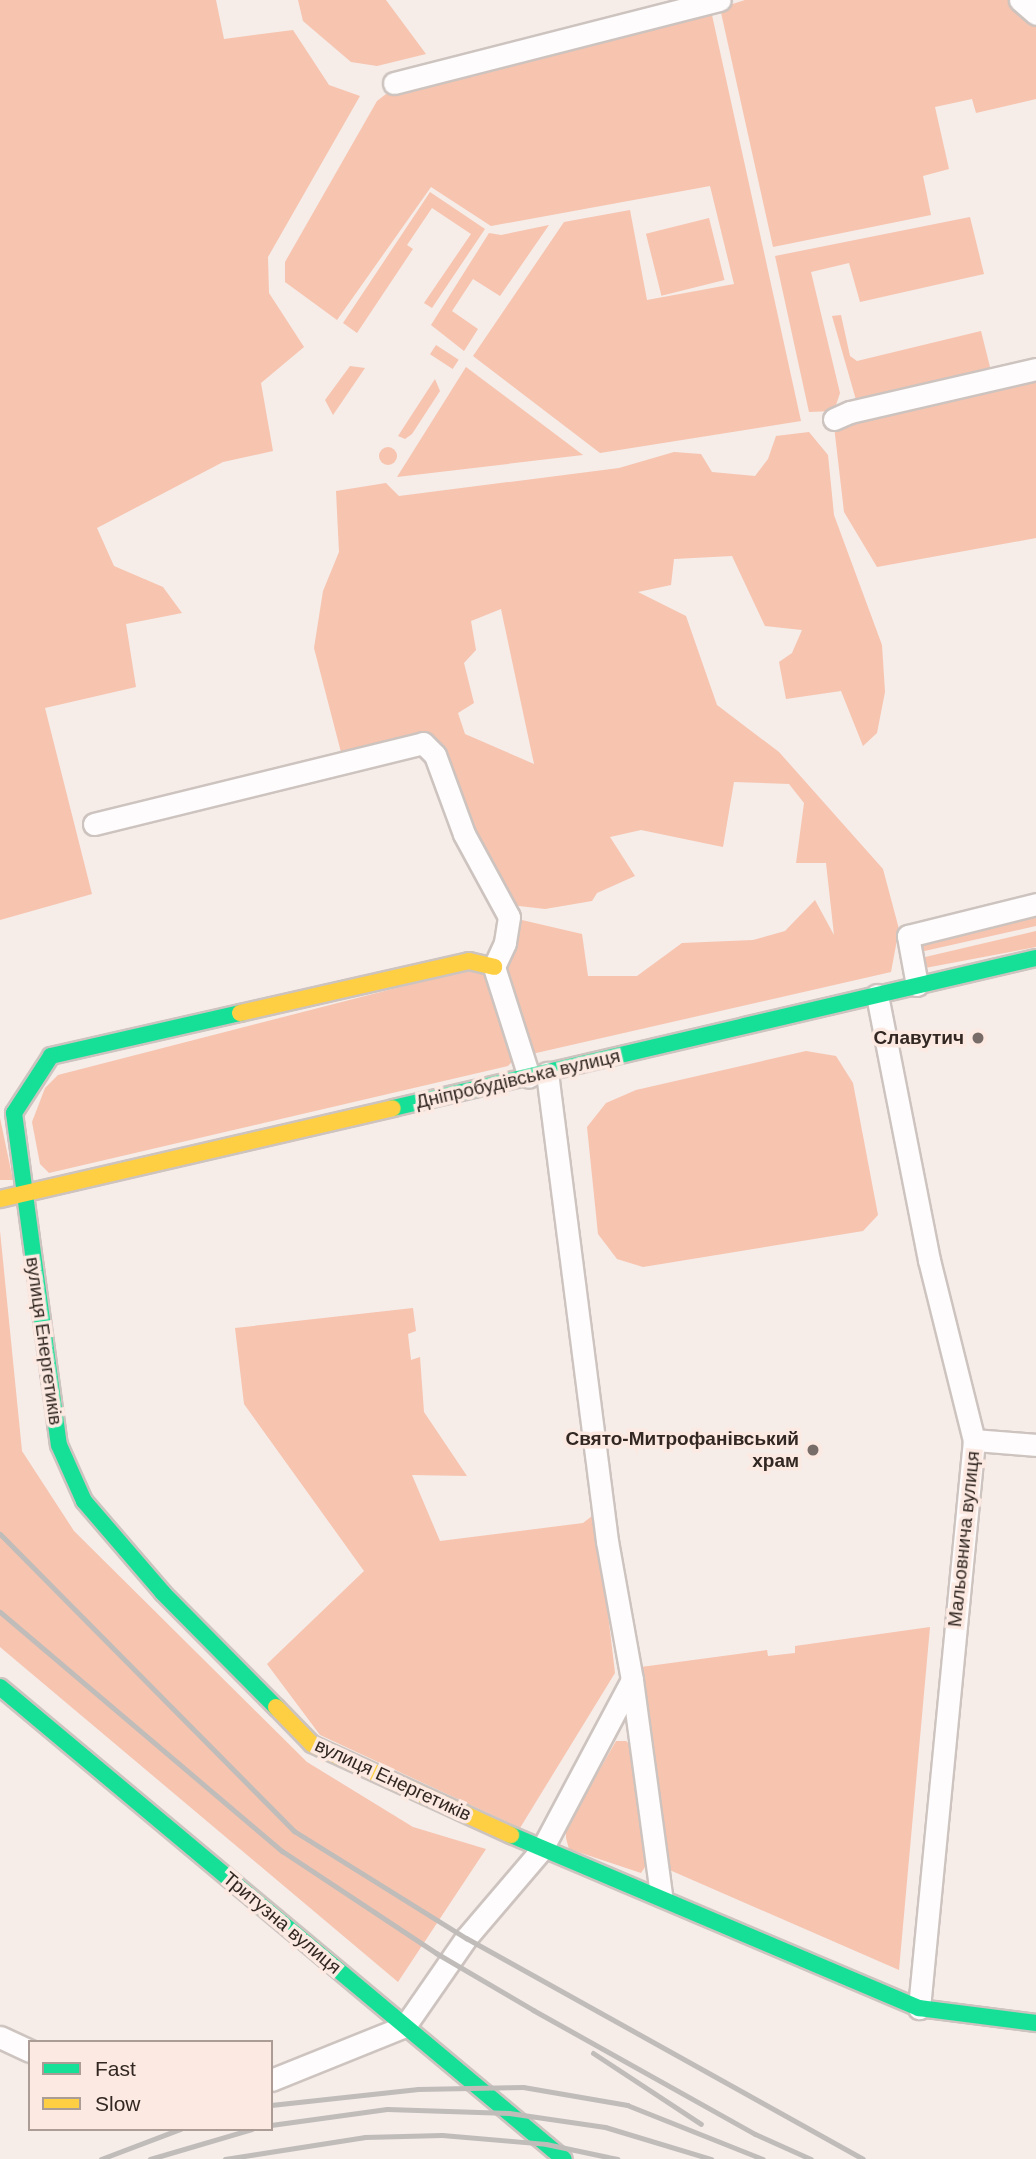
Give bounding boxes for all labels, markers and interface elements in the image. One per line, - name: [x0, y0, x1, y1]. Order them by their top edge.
- place label: Славутич: [874, 1027, 964, 1049]
- marker: Славутич: [970, 1030, 986, 1046]
- street label: Дніпробудівська вулиця: [414, 1044, 622, 1114]
- street label: вулиця Енергетиків: [21, 1255, 67, 1427]
- place label: Свято-Митрофанівський храм: [565, 1428, 799, 1472]
- marker: Свято-Митрофанівський храм: [805, 1442, 821, 1458]
- street label: Мальовнича вулиця: [943, 1450, 985, 1628]
- street label: вулиця Енергетиків: [311, 1734, 475, 1826]
- street label: Тритузна вулиця: [218, 1867, 346, 1979]
- legend: [28, 2040, 273, 2131]
- text: Fast: [95, 2057, 136, 2080]
- text: Slow: [95, 2092, 141, 2115]

